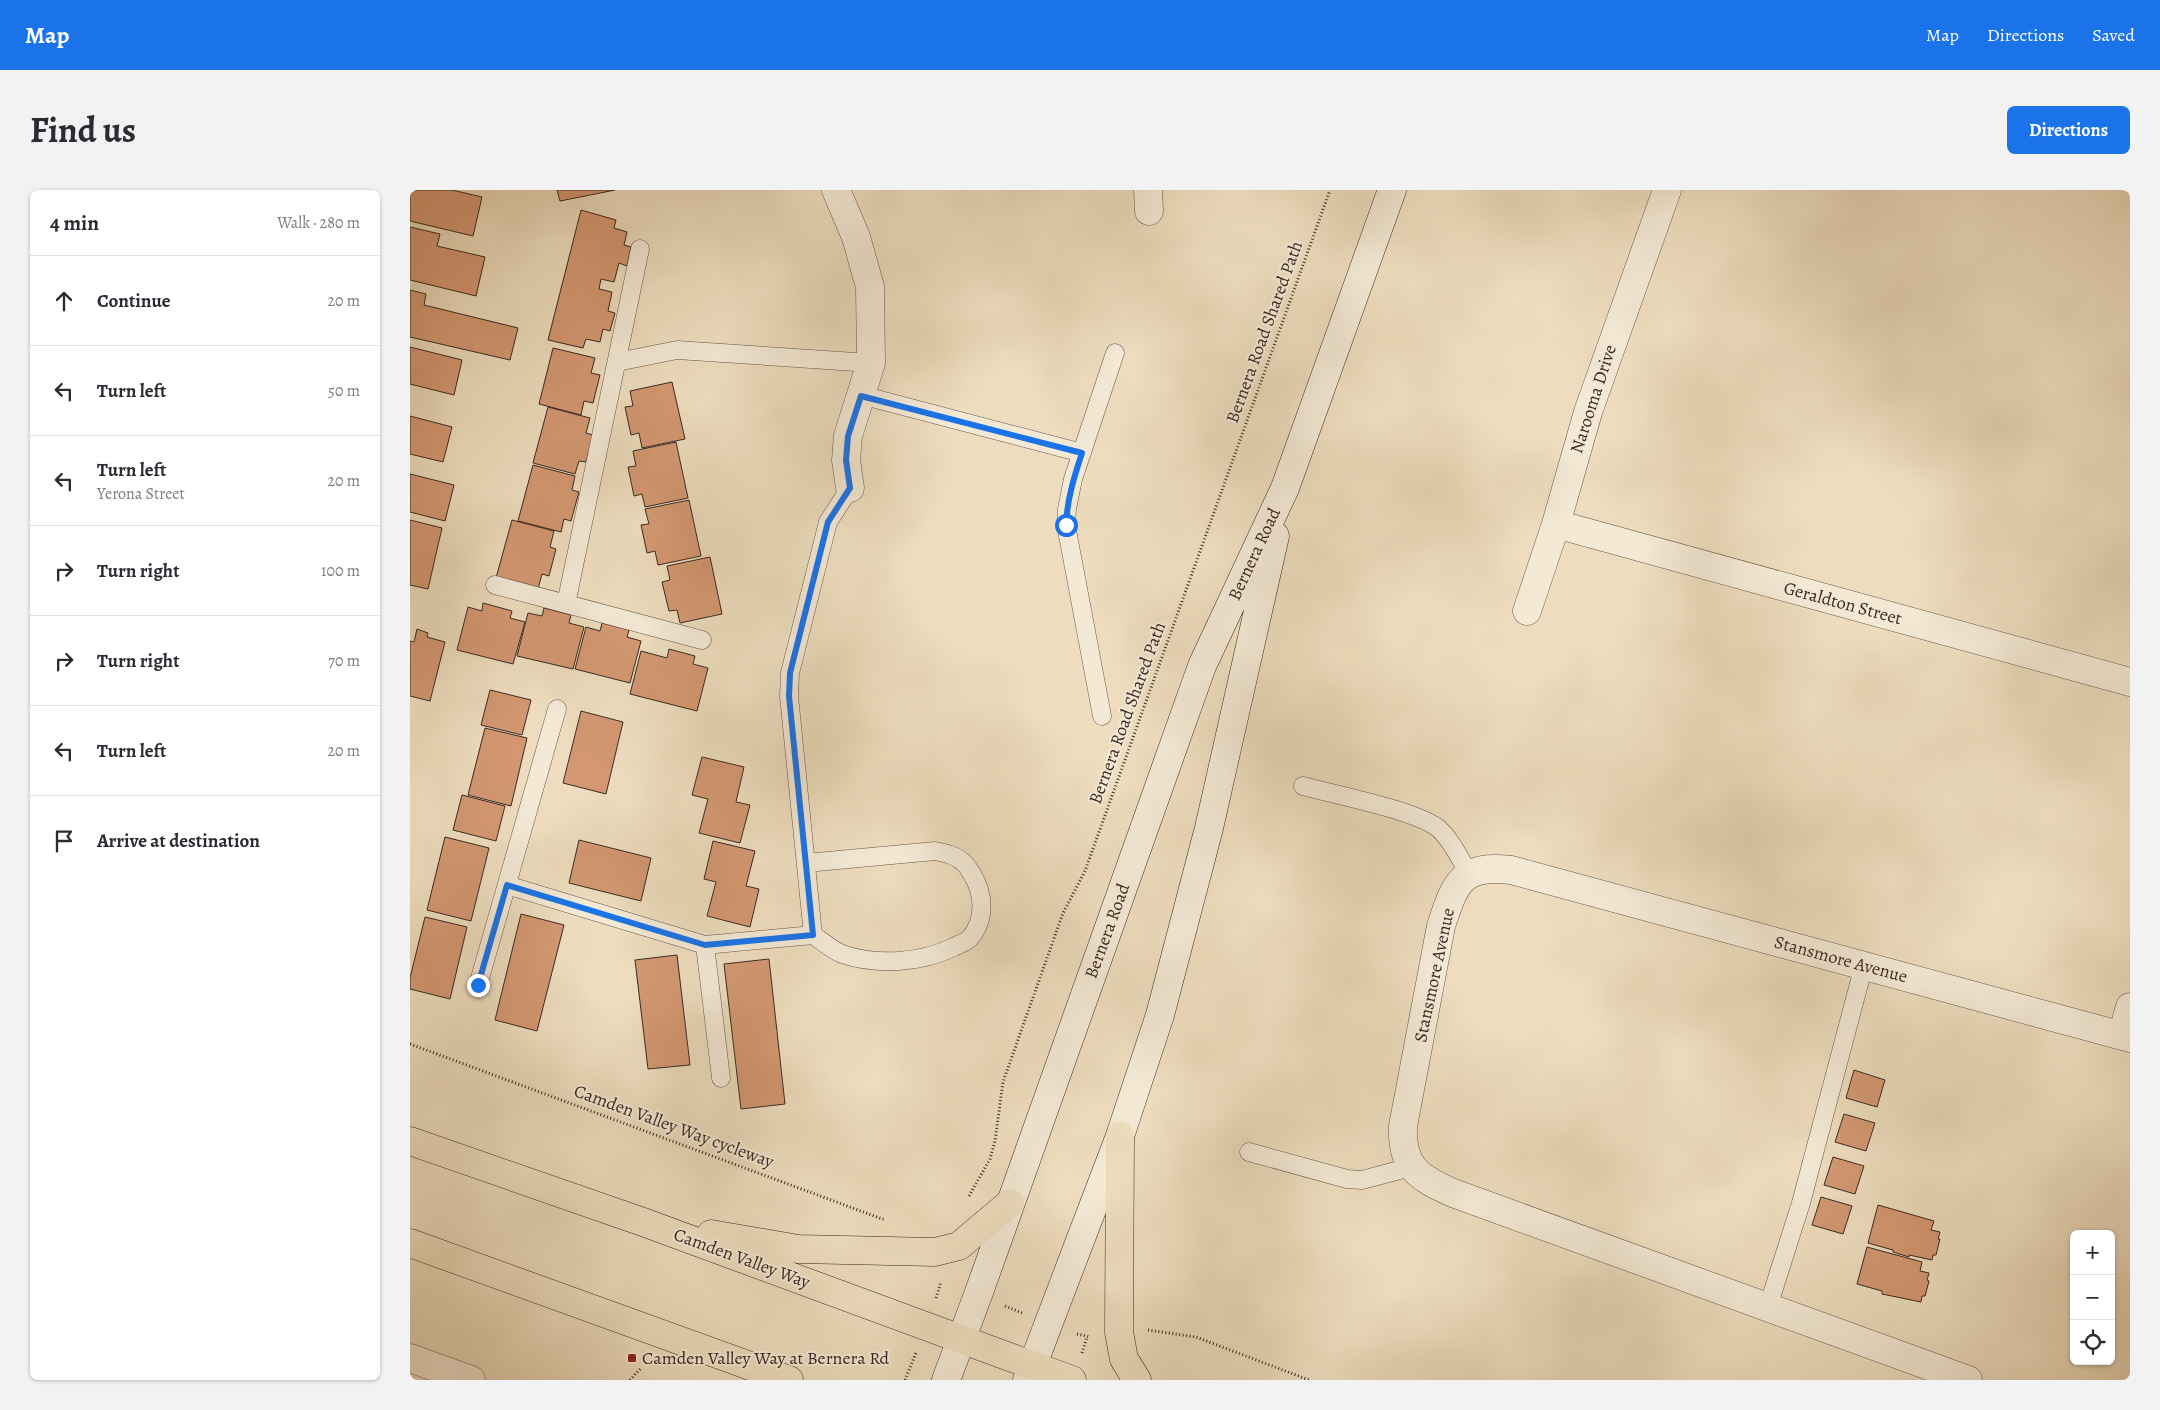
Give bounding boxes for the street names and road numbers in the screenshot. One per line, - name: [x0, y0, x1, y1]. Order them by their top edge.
- street label: Bernera Road Shared Path: [1220, 237, 1308, 426]
- street label: Narooma Drive: [1564, 342, 1622, 456]
- street label: Bernera Road: [1222, 503, 1286, 604]
- street label: Geraldton Street: [1781, 576, 1905, 630]
- street label: Bernera Road Shared Path: [1083, 618, 1171, 807]
- street label: Bernera Road: [1079, 880, 1135, 982]
- street label: Stansmore Avenue: [1408, 906, 1460, 1044]
- street label: Stansmore Avenue: [1772, 930, 1910, 988]
- street label: Camden Valley Way cycleway: [571, 1079, 778, 1174]
- street label: Camden Valley Way: [670, 1222, 814, 1294]

